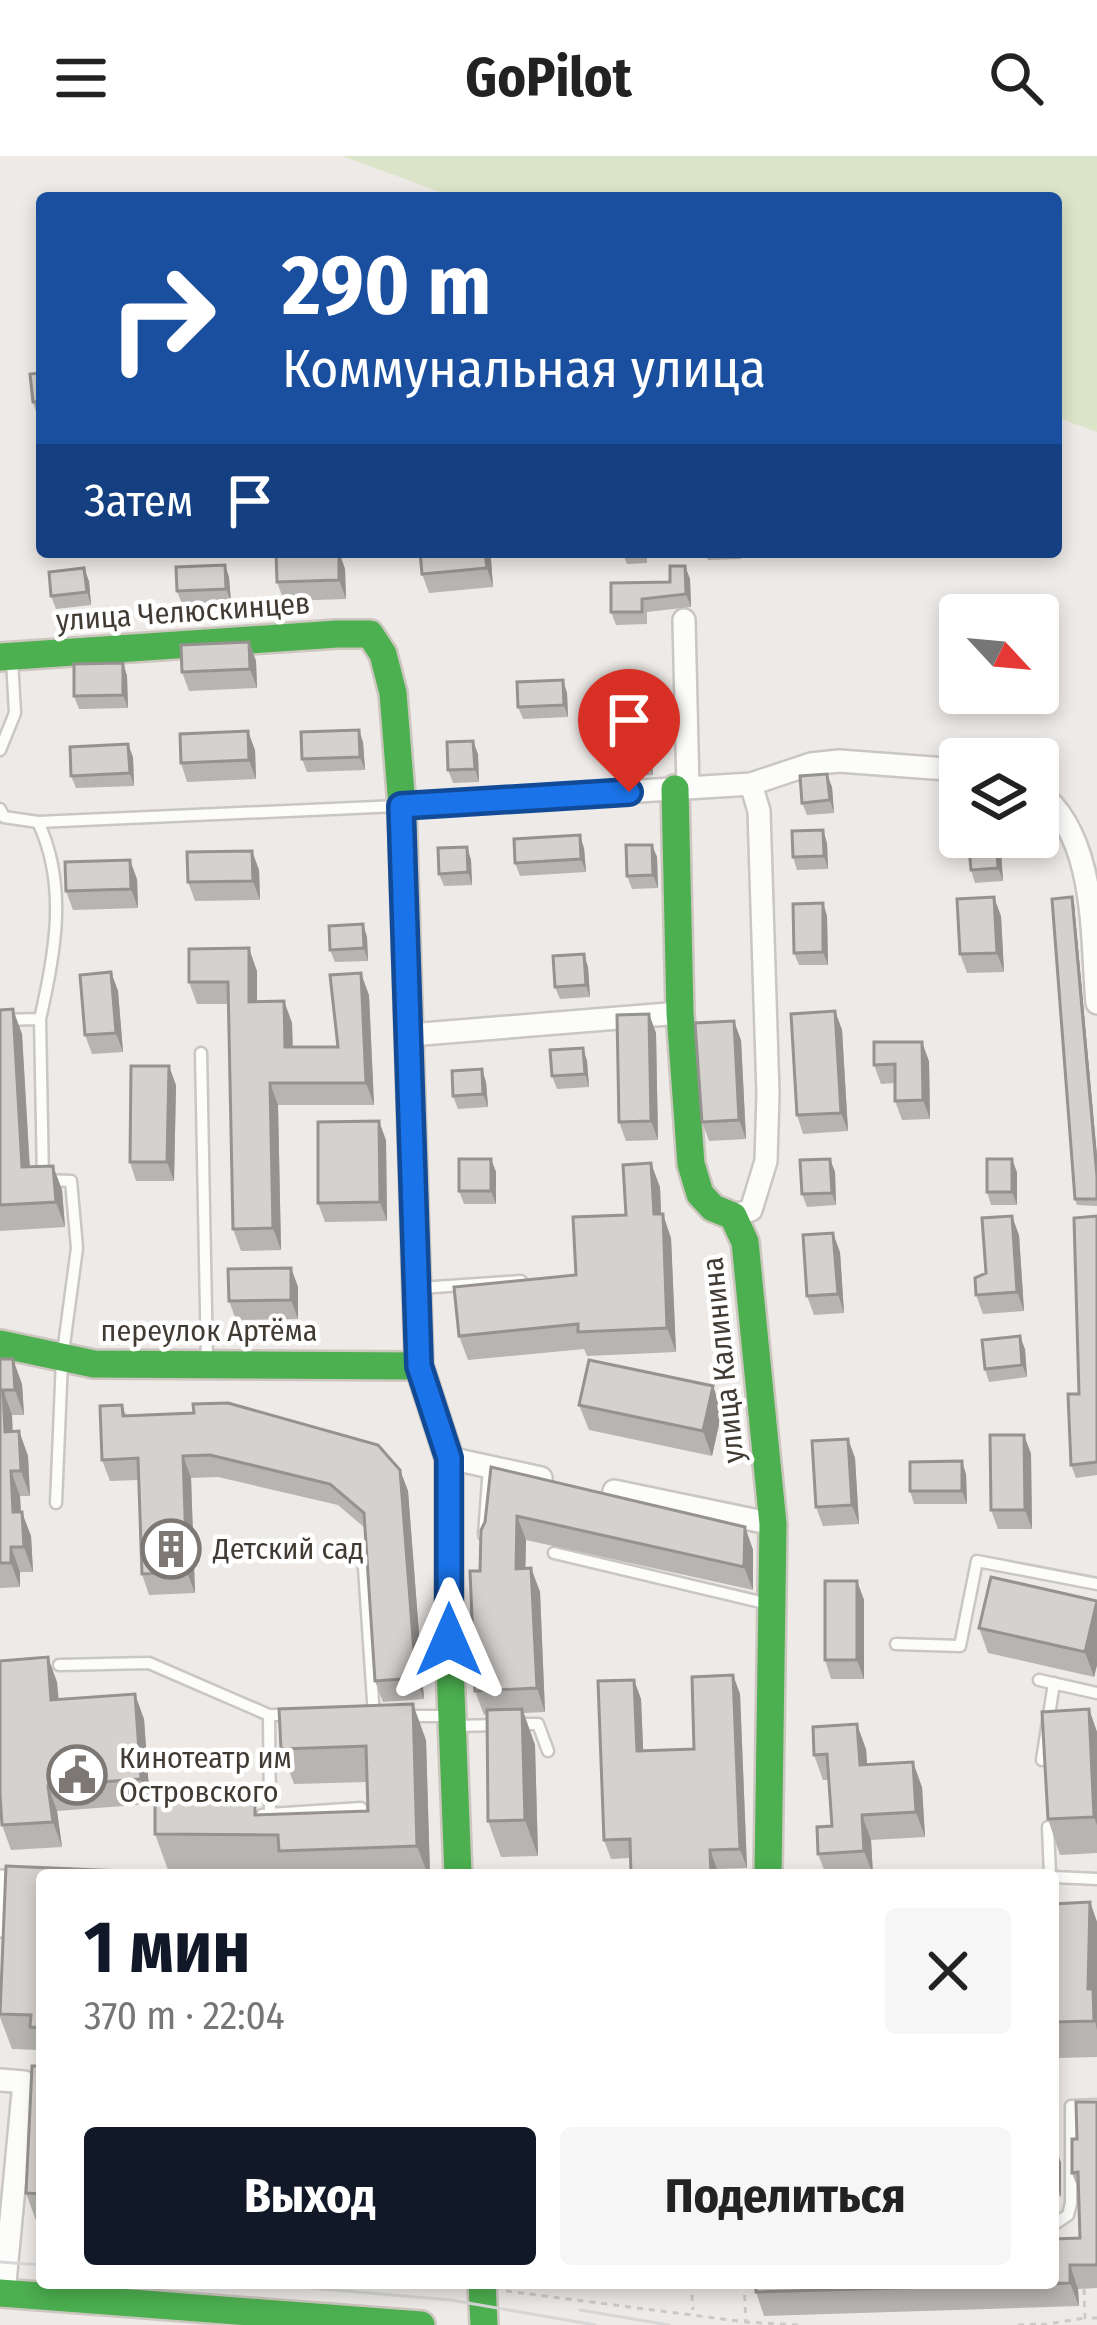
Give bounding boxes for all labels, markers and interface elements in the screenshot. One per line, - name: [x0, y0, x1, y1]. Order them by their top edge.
- icon: menu: [48, 45, 114, 111]
- icon: search: [983, 45, 1049, 111]
- text: GoPilot: [465, 46, 632, 110]
- text: 290 m: [282, 235, 491, 336]
- icon: right: [84, 240, 240, 396]
- text: Коммунальная улица: [282, 337, 766, 401]
- icon: arrive: [217, 468, 283, 534]
- text: Затем: [84, 474, 193, 528]
- street label: улица Челюскинцев: [55, 585, 311, 639]
- north arrow: [939, 594, 1059, 714]
- map controls: [939, 594, 1059, 858]
- pin: [578, 669, 680, 792]
- icon: arrive: [596, 687, 662, 753]
- button: layers: [939, 738, 1059, 858]
- street label: улица Калинина: [694, 1255, 752, 1465]
- street label: переулок Артёма: [101, 1313, 318, 1349]
- building icon: Детский сад: [140, 1518, 202, 1580]
- place label: Детский сад: [212, 1531, 364, 1567]
- position arrow: [386, 1577, 512, 1703]
- place label: Кинотеатр им Островского: [119, 1740, 292, 1810]
- public building icon: Кинотеатр им Островского: [46, 1744, 108, 1806]
- text: 1 мин: [84, 1905, 250, 1991]
- button: close: [885, 1908, 1011, 2034]
- text: 370 m · 22:04: [84, 1993, 285, 2039]
- button: Выход: [84, 2127, 536, 2265]
- button: Поделиться: [560, 2127, 1011, 2265]

